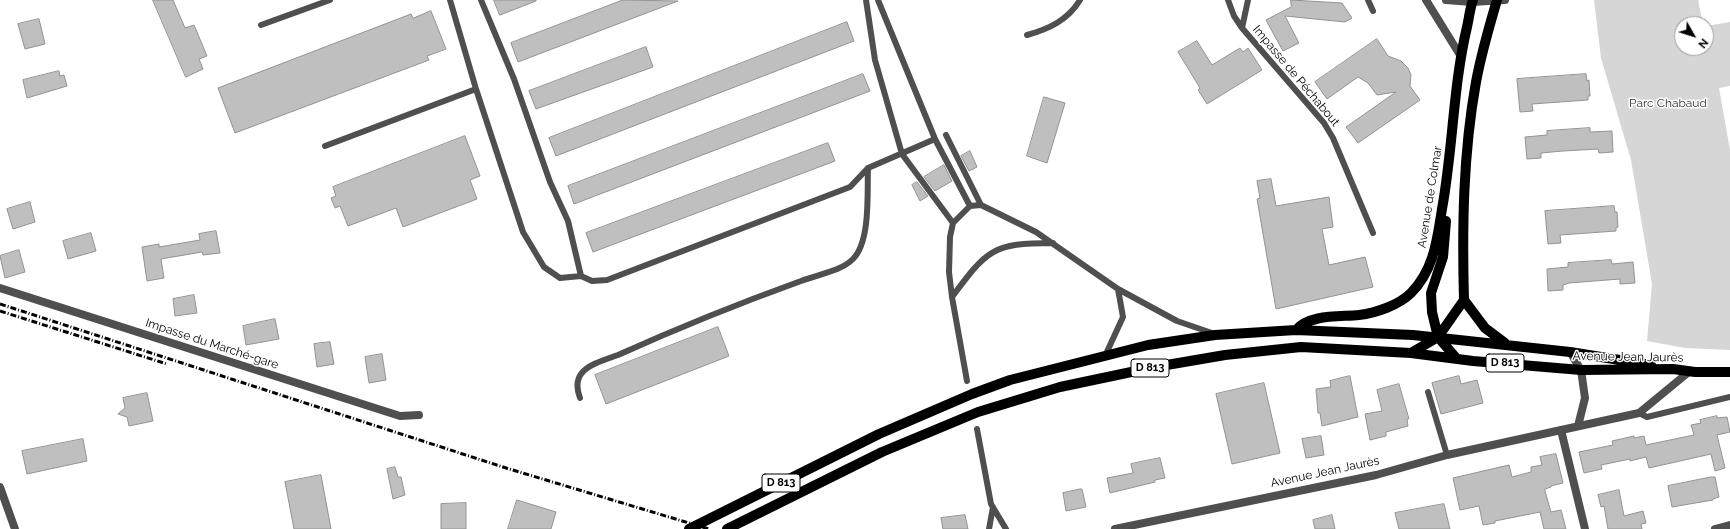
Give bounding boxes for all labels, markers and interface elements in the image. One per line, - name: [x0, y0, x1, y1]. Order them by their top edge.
- north arrow: [1674, 16, 1714, 56]
- street label: Impasse de Péchabout: [1250, 23, 1342, 129]
- text: N: [1695, 36, 1711, 51]
- park label: Parc Chabaud: [1629, 96, 1707, 110]
- street label: Avenue de Colmar: [1415, 145, 1445, 249]
- street label: Impasse du Marché-gare: [144, 316, 280, 372]
- street label: Avenue Jean Jaurès: [1573, 349, 1683, 365]
- road number: D 813: [1486, 354, 1524, 372]
- road number: D 813: [1131, 359, 1169, 377]
- street label: Avenue Jean Jaurès: [1269, 453, 1381, 491]
- road number: D 813: [762, 474, 800, 492]

